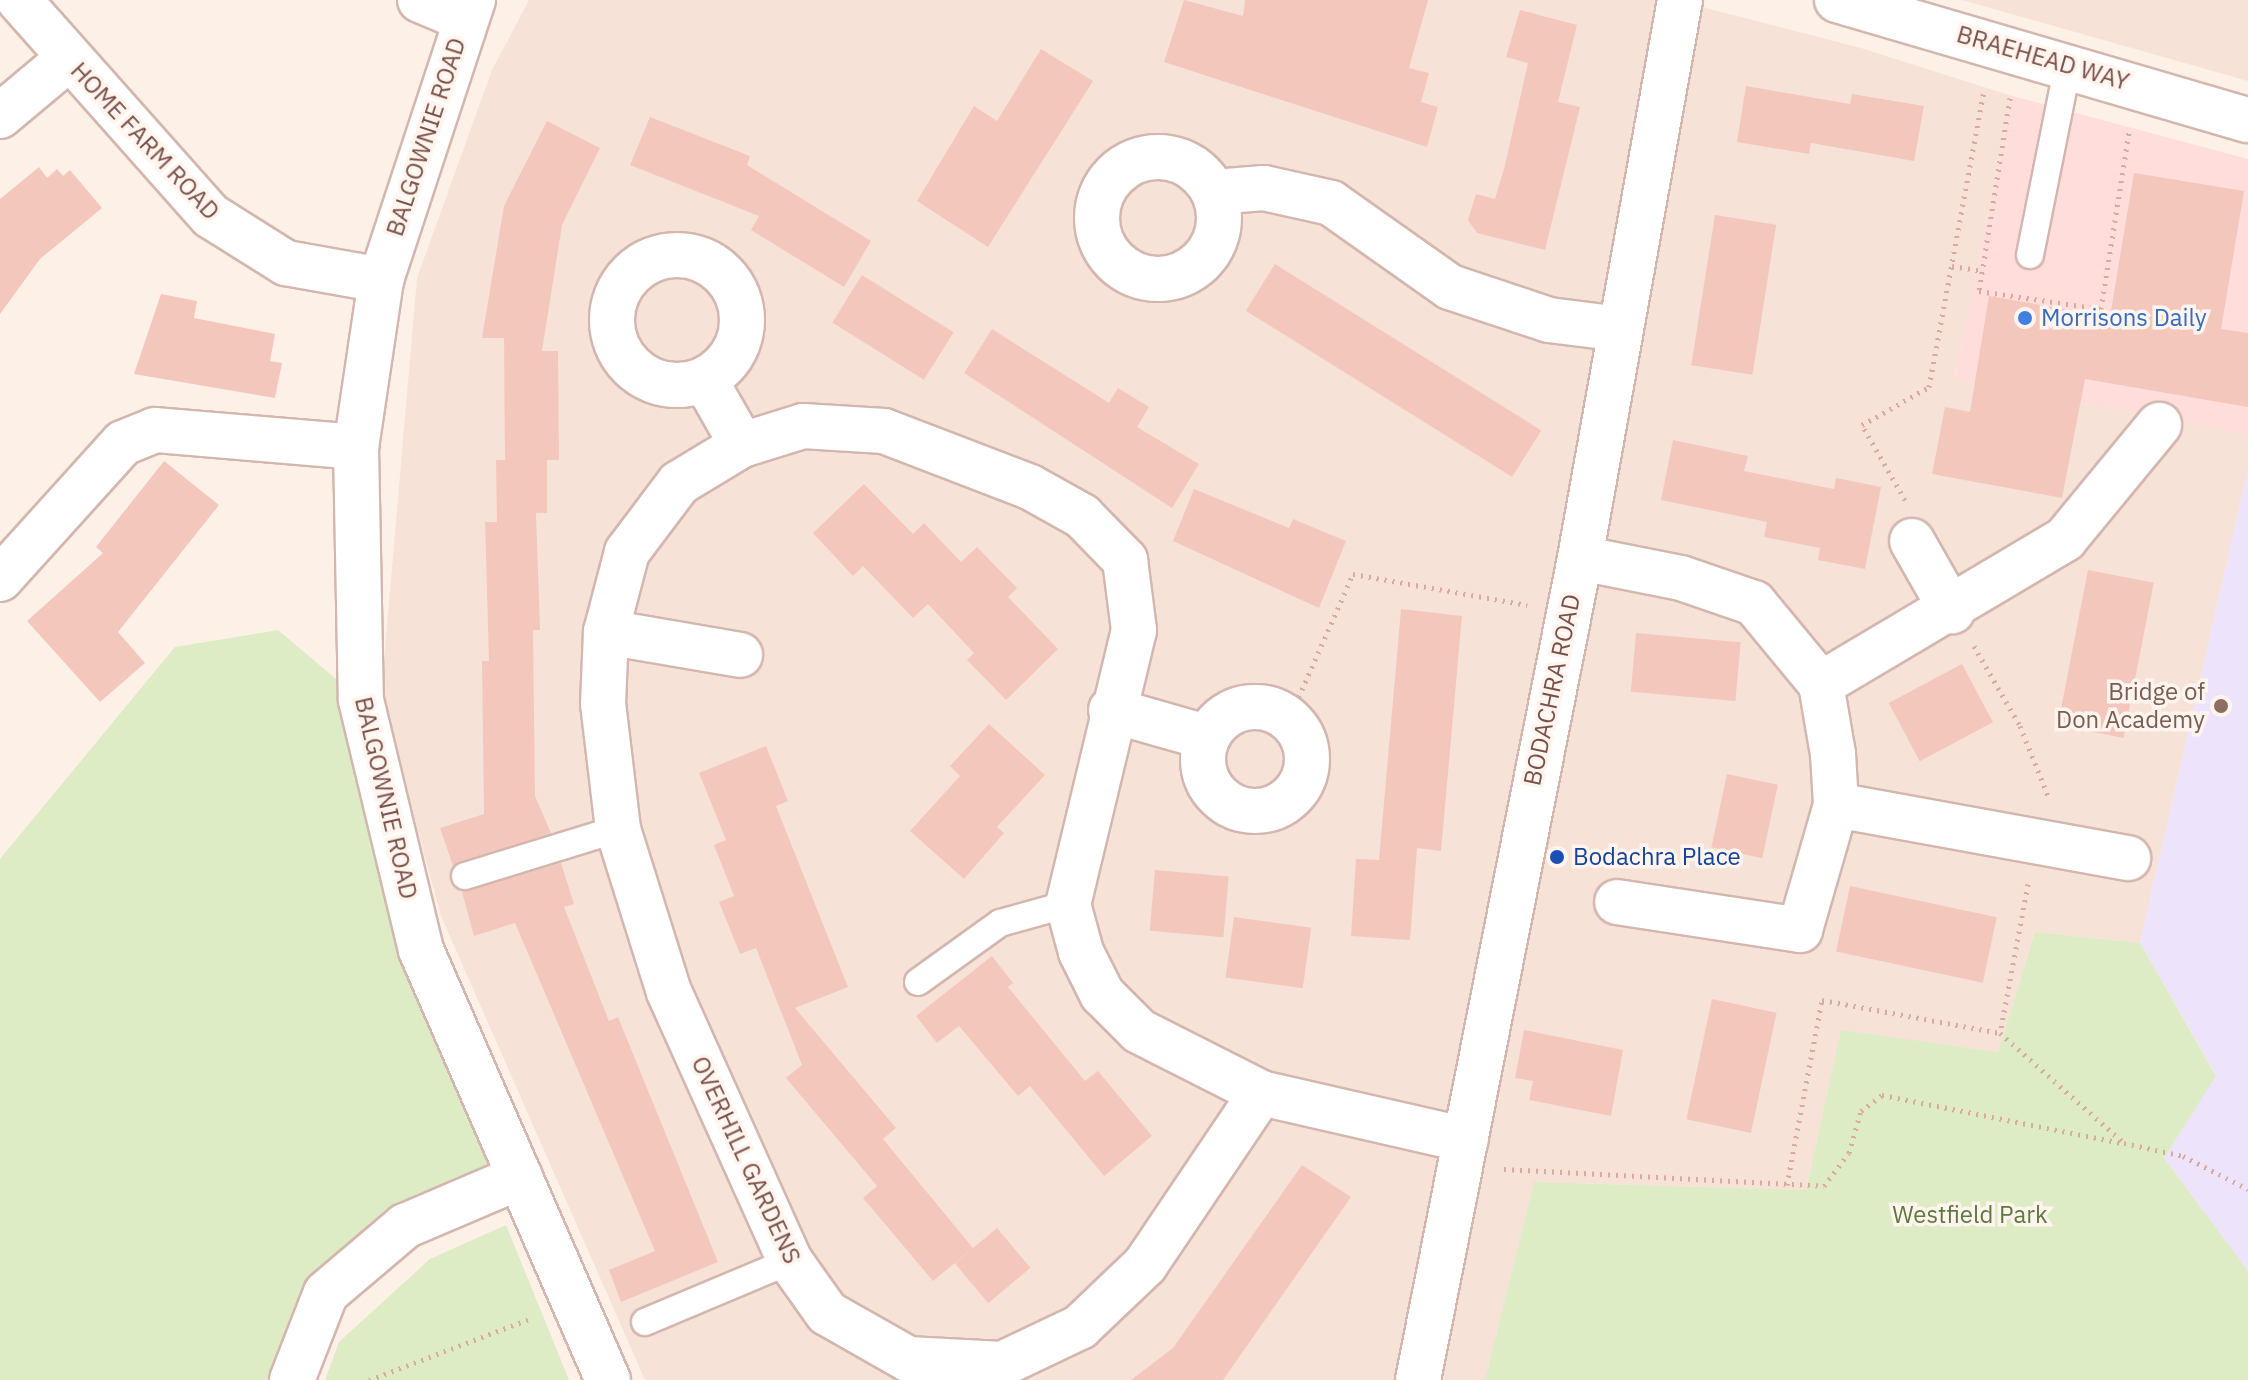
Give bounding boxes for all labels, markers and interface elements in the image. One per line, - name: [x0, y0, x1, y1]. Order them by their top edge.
- street label: BRAEHEAD WAY: [1953, 20, 2133, 96]
- street label: BALGOWNIE ROAD: [380, 34, 472, 240]
- street label: HOME FARM ROAD: [65, 56, 225, 226]
- place label: Morrisons Daily: [2041, 304, 2207, 332]
- marker: Morrisons Daily: [2016, 309, 2034, 327]
- street label: BODACHRA ROAD: [1518, 592, 1586, 788]
- place label: Bridge of Don Academy: [2056, 678, 2205, 734]
- street label: BALGOWNIE ROAD: [349, 694, 423, 902]
- marker: Bridge of Don Academy: [2212, 697, 2230, 715]
- place label: Bodachra Place: [1573, 843, 1741, 871]
- marker: Bodachra Place: [1548, 848, 1566, 866]
- street label: OVERHILL GARDENS: [685, 1052, 807, 1268]
- park label: Westfield Park: [1892, 1201, 2048, 1229]

